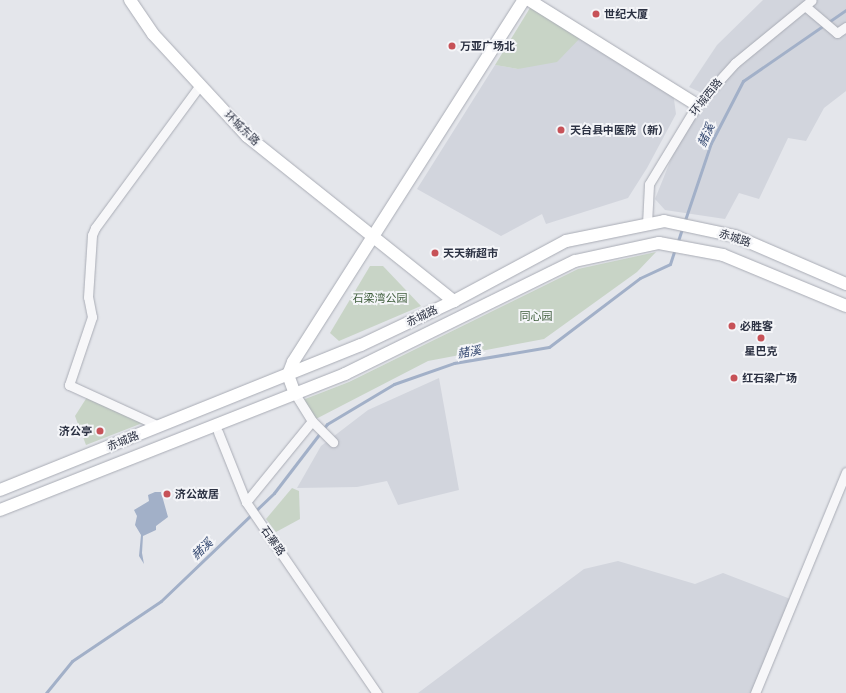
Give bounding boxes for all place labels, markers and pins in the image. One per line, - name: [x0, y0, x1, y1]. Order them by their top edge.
- place label: 世纪大厦: [604, 7, 648, 21]
- marker: 世纪大厦: [591, 9, 601, 19]
- place label: 万亚广场北: [460, 39, 515, 53]
- marker: 万亚广场北: [447, 41, 457, 51]
- place label: 天台县中医院（新）: [570, 123, 669, 137]
- marker: 天台县中医院（新）: [555, 124, 567, 136]
- place label: 天天新超市: [443, 246, 498, 260]
- marker: 天天新超市: [430, 248, 440, 258]
- place label: 必胜客: [740, 319, 773, 333]
- marker: 必胜客: [727, 321, 737, 331]
- marker: 星巴克: [756, 333, 766, 343]
- place label: 星巴克: [745, 344, 777, 358]
- place label: 红石梁广场: [742, 371, 797, 385]
- marker: 红石梁广场: [729, 373, 739, 383]
- place label: 济公亭: [59, 424, 92, 438]
- marker: 济公亭: [95, 426, 105, 436]
- place label: 济公故居: [175, 487, 219, 501]
- marker: 济公故居: [162, 489, 172, 499]

